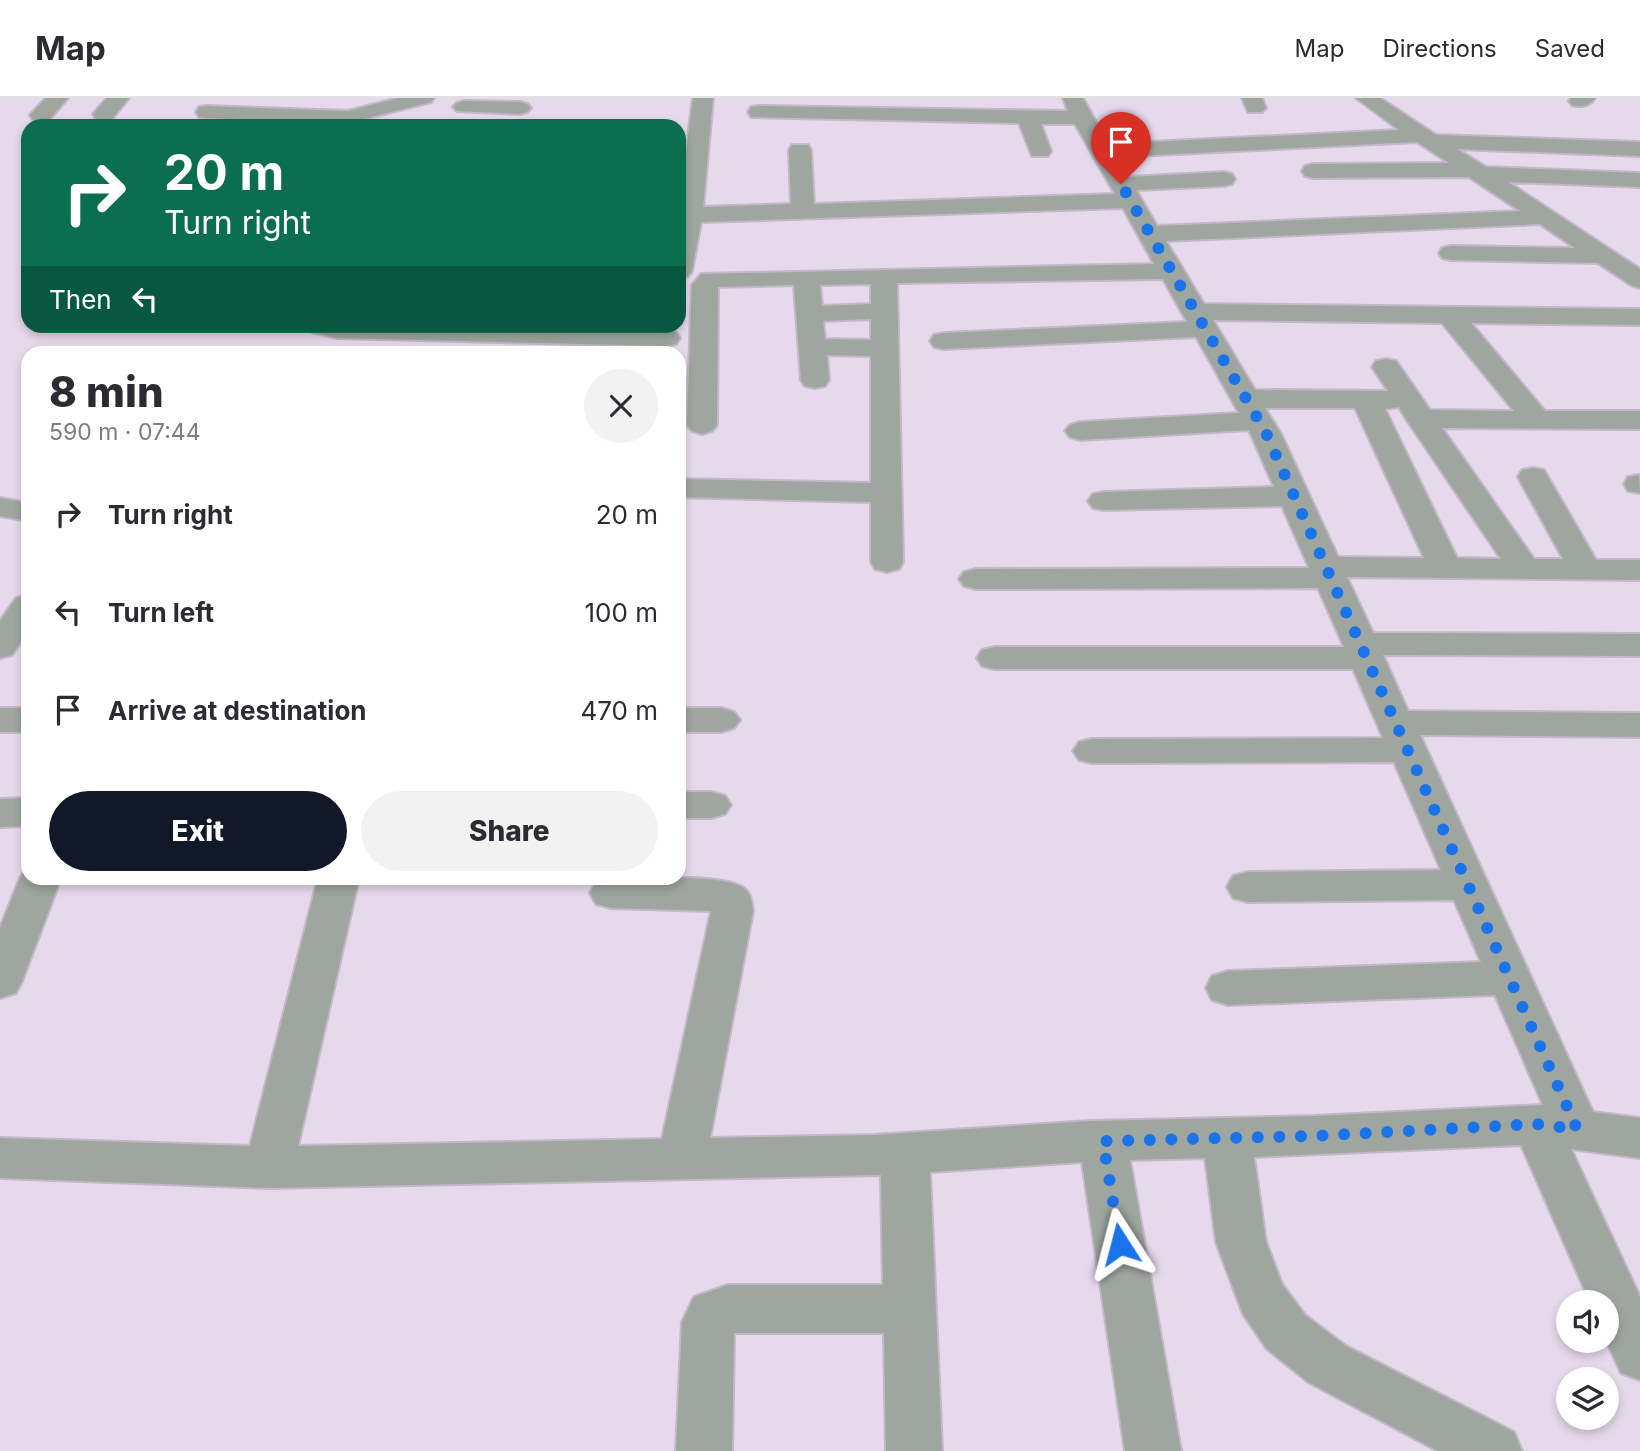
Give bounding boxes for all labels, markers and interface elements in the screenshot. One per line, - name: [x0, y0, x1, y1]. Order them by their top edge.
- text: Map: [35, 28, 106, 68]
- text: Map: [1295, 34, 1344, 63]
- text: Directions: [1382, 34, 1497, 63]
- text: Saved: [1535, 34, 1605, 63]
- pin: [1091, 112, 1151, 184]
- icon: arrive: [1102, 123, 1140, 161]
- text: 20 m: [164, 143, 284, 202]
- icon: right: [49, 147, 140, 238]
- text: Turn right: [164, 203, 311, 242]
- icon: left: [126, 280, 164, 318]
- text: Then: [49, 284, 112, 315]
- text: 8 min: [49, 366, 164, 417]
- button: close: [584, 369, 658, 443]
- text: 590 m · 07:44: [49, 418, 201, 446]
- icon: right: [49, 495, 87, 533]
- text: Turn right: [108, 499, 233, 530]
- text: 20 m: [596, 499, 658, 530]
- icon: left: [49, 593, 87, 631]
- text: Turn left: [108, 597, 214, 628]
- text: 100 m: [585, 597, 658, 628]
- icon: arrive: [49, 691, 87, 729]
- text: Arrive at destination: [108, 695, 367, 726]
- text: 470 m: [580, 695, 658, 726]
- button: Exit: [49, 791, 347, 871]
- button: Share: [361, 791, 658, 871]
- position arrow: [1083, 1207, 1157, 1281]
- map controls: [1556, 1290, 1619, 1430]
- button: sound: [1556, 1290, 1619, 1353]
- button: layers: [1556, 1367, 1619, 1430]

